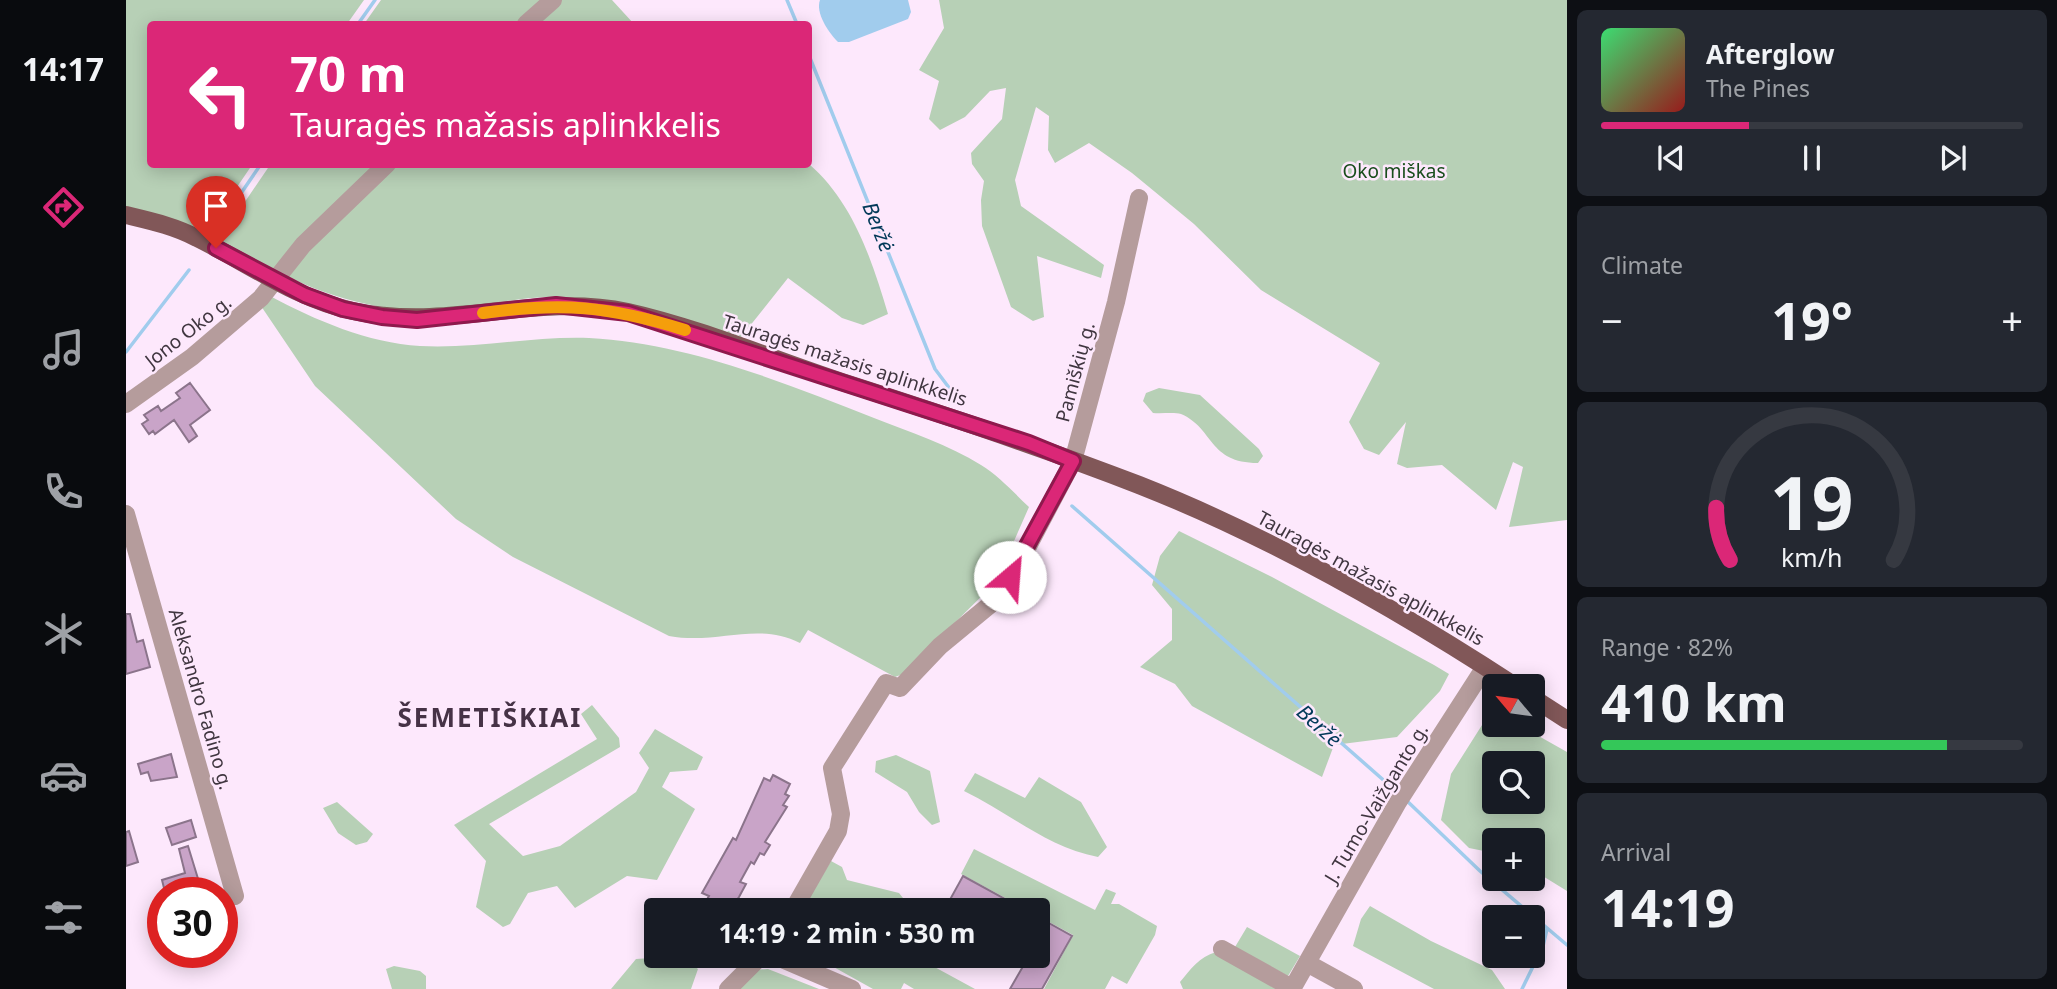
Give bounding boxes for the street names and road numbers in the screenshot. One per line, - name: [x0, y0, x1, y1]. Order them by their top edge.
- street label: Jono Oko g.: [138, 289, 237, 374]
- street label: Tauragės mažasis aplinkkelis: [719, 308, 971, 412]
- street label: Pamiškių g.: [1049, 319, 1101, 425]
- street label: Tauragės mažasis aplinkkelis: [1253, 505, 1489, 651]
- street label: Aleksandro Fadino g.: [163, 606, 239, 792]
- street label: J. Tumo-Vaižganto g.: [1317, 718, 1434, 889]

